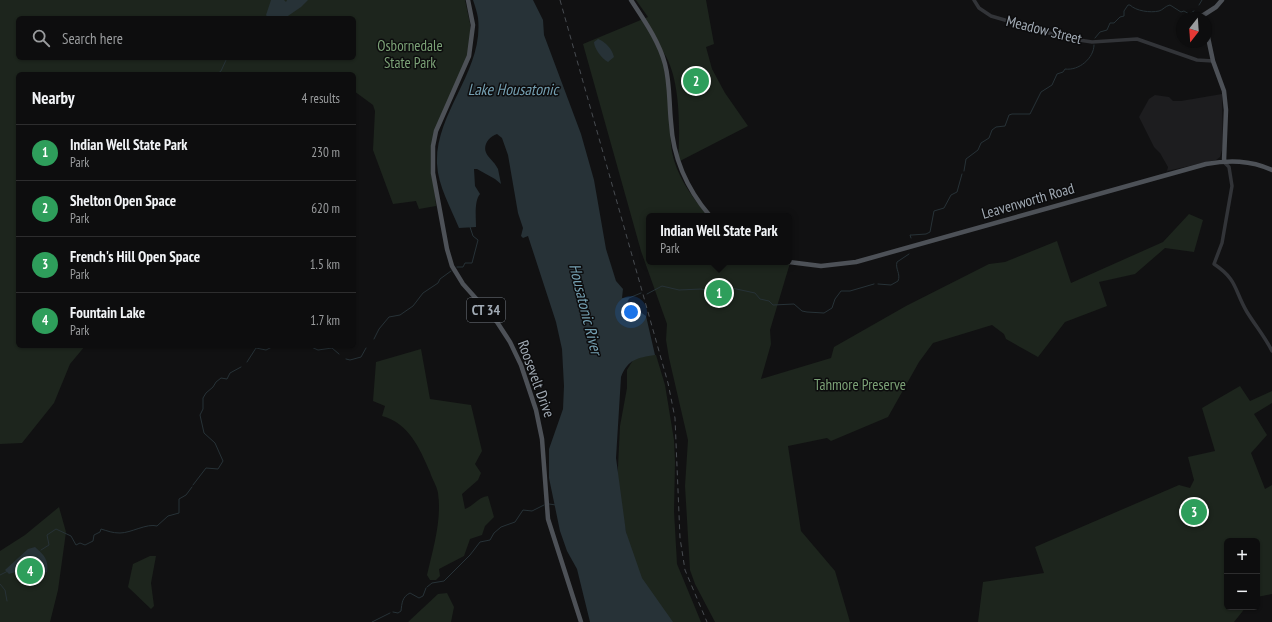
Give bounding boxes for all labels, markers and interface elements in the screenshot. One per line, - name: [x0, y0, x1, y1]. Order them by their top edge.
- street label: Meadow Street: [1004, 11, 1084, 48]
- north arrow: [1176, 12, 1212, 48]
- search box: [16, 16, 356, 60]
- icon: search: [30, 27, 52, 49]
- text: Search here: [62, 29, 123, 48]
- park label: Osbornedale State Park: [377, 36, 443, 72]
- pin: 2: [683, 66, 709, 96]
- water label: Lake Housatonic: [468, 79, 561, 99]
- text: Nearby: [32, 87, 75, 109]
- text: 4 results: [301, 90, 340, 107]
- text: Indian Well State Park: [70, 135, 188, 154]
- text: 1: [42, 144, 48, 161]
- text: 230 m: [311, 144, 340, 161]
- text: Park: [70, 154, 89, 171]
- street label: Leavenworth Road: [979, 178, 1076, 223]
- text: Shelton Open Space: [70, 191, 176, 210]
- text: 2: [42, 200, 48, 217]
- text: 620 m: [311, 200, 340, 217]
- text: Park: [70, 210, 89, 227]
- popup: [646, 213, 792, 265]
- text: Indian Well State Park: [660, 221, 778, 240]
- text: Park: [660, 240, 680, 257]
- text: French's Hill Open Space: [70, 247, 200, 266]
- text: 3: [42, 256, 48, 273]
- text: 1.5 km: [310, 256, 340, 273]
- water label: Housatonic River: [565, 261, 608, 359]
- text: Park: [70, 266, 89, 283]
- pin: 1: [706, 278, 732, 308]
- road number: CT 34: [467, 298, 505, 322]
- your location: [621, 302, 641, 322]
- text: Fountain Lake: [70, 303, 145, 322]
- text: 4: [42, 312, 48, 329]
- text: 1.7 km: [310, 312, 340, 329]
- text: Park: [70, 322, 89, 339]
- street label: Roosevelt Drive: [514, 338, 559, 420]
- park label: Tahmore Preserve: [814, 375, 906, 394]
- pin: 3: [1181, 497, 1207, 527]
- map controls: [1224, 538, 1260, 610]
- button: +: [1224, 538, 1260, 574]
- pin: 4: [17, 556, 43, 586]
- button: −: [1224, 574, 1260, 610]

